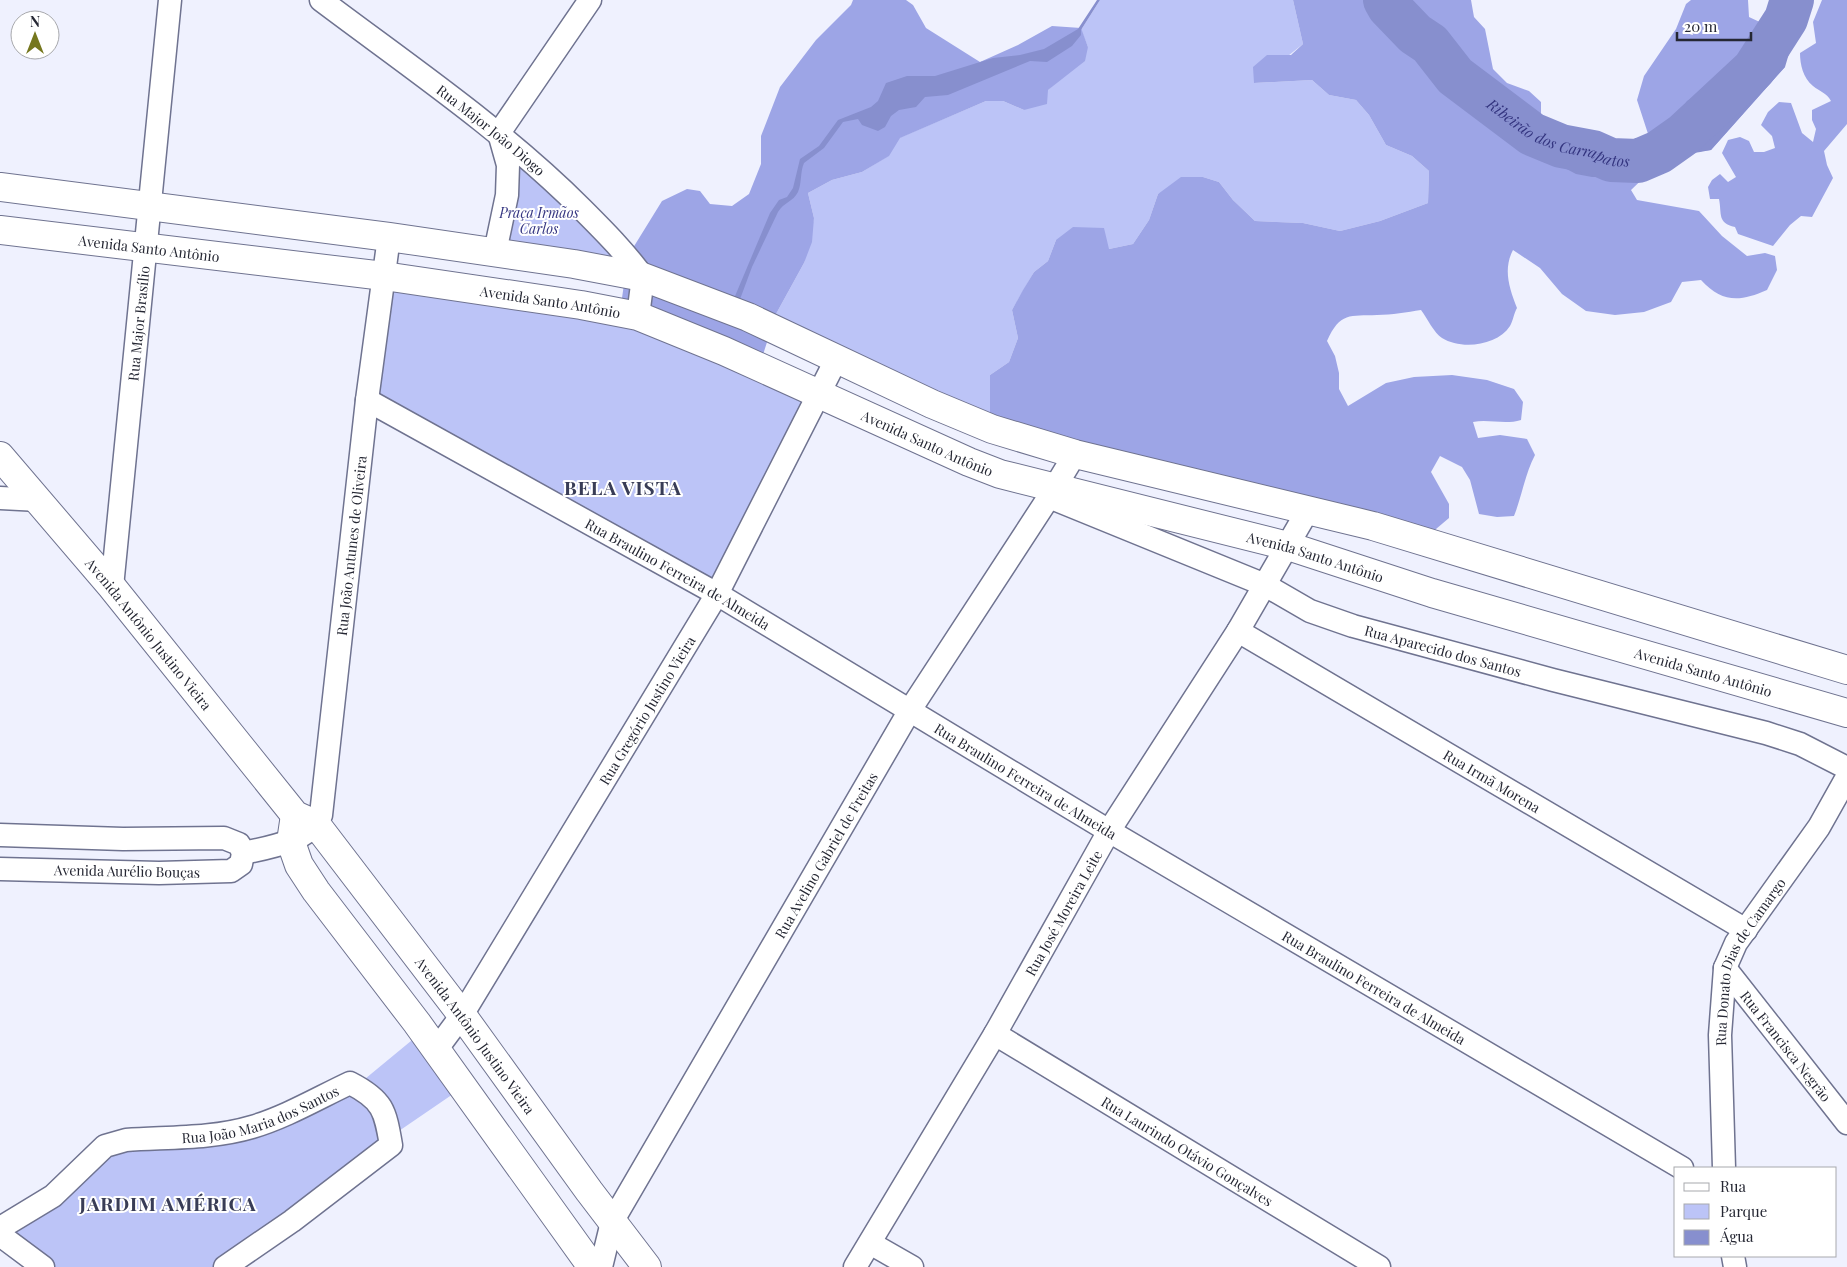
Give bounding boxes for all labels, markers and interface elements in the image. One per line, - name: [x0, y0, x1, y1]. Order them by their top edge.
- north arrow: [10, 10, 60, 60]
- scale bar: [1677, 10, 1751, 42]
- text: N: [30, 12, 40, 31]
- text: 20 m: [1684, 16, 1718, 36]
- street label: Rua Major João Diogo: [433, 80, 550, 180]
- water label: Ribeirão dos Carrapatos: [1482, 93, 1630, 171]
- park label: Praça Irmãos Carlos: [498, 203, 579, 238]
- street label: Avenida Santo Antônio: [76, 230, 221, 266]
- street label: Rua Major Brasílio: [123, 265, 153, 382]
- street label: Avenida Santo Antônio: [478, 281, 623, 322]
- street label: Avenida Santo Antônio: [858, 405, 996, 480]
- street label: Rua João Antunes de Oliveira: [331, 455, 370, 637]
- district label: BELA VISTA: [564, 474, 682, 500]
- street label: Rua Braulino Ferreira de Almeida: [582, 513, 774, 634]
- street label: Avenida Santo Antônio: [1244, 526, 1387, 586]
- street label: Avenida Antônio Justino Vieira: [81, 553, 216, 714]
- street label: Rua Aparecido dos Santos: [1362, 620, 1524, 681]
- street label: Rua Gregório Justino Vieira: [594, 632, 699, 788]
- street label: Avenida Santo Antônio: [1632, 642, 1775, 700]
- street label: Rua Braulino Ferreira de Almeida: [931, 718, 1120, 843]
- street label: Rua Irmã Morena: [1440, 745, 1544, 817]
- street label: Rua Avelino Gabriel de Freitas: [770, 768, 881, 941]
- street label: Rua José Moreira Leite: [1020, 846, 1106, 979]
- street label: Avenida Aurélio Bouças: [53, 860, 200, 882]
- street label: Rua Donato Dias de Camargo: [1710, 874, 1789, 1046]
- street label: Rua Braulino Ferreira de Almeida: [1279, 926, 1470, 1048]
- street label: Avenida Antônio Justino Vieira: [411, 952, 540, 1118]
- street label: Rua Francisca Negrão: [1737, 986, 1836, 1106]
- street label: Rua João Maria dos Santos: [181, 1080, 342, 1147]
- street label: Rua Laurindo Otávio Gonçalves: [1098, 1091, 1277, 1210]
- legend: [1674, 1167, 1837, 1257]
- text: Rua: [1720, 1176, 1746, 1196]
- district label: JARDIM AMÉRICA: [78, 1190, 257, 1216]
- text: Parque: [1720, 1201, 1767, 1221]
- text: Água: [1719, 1226, 1754, 1246]

